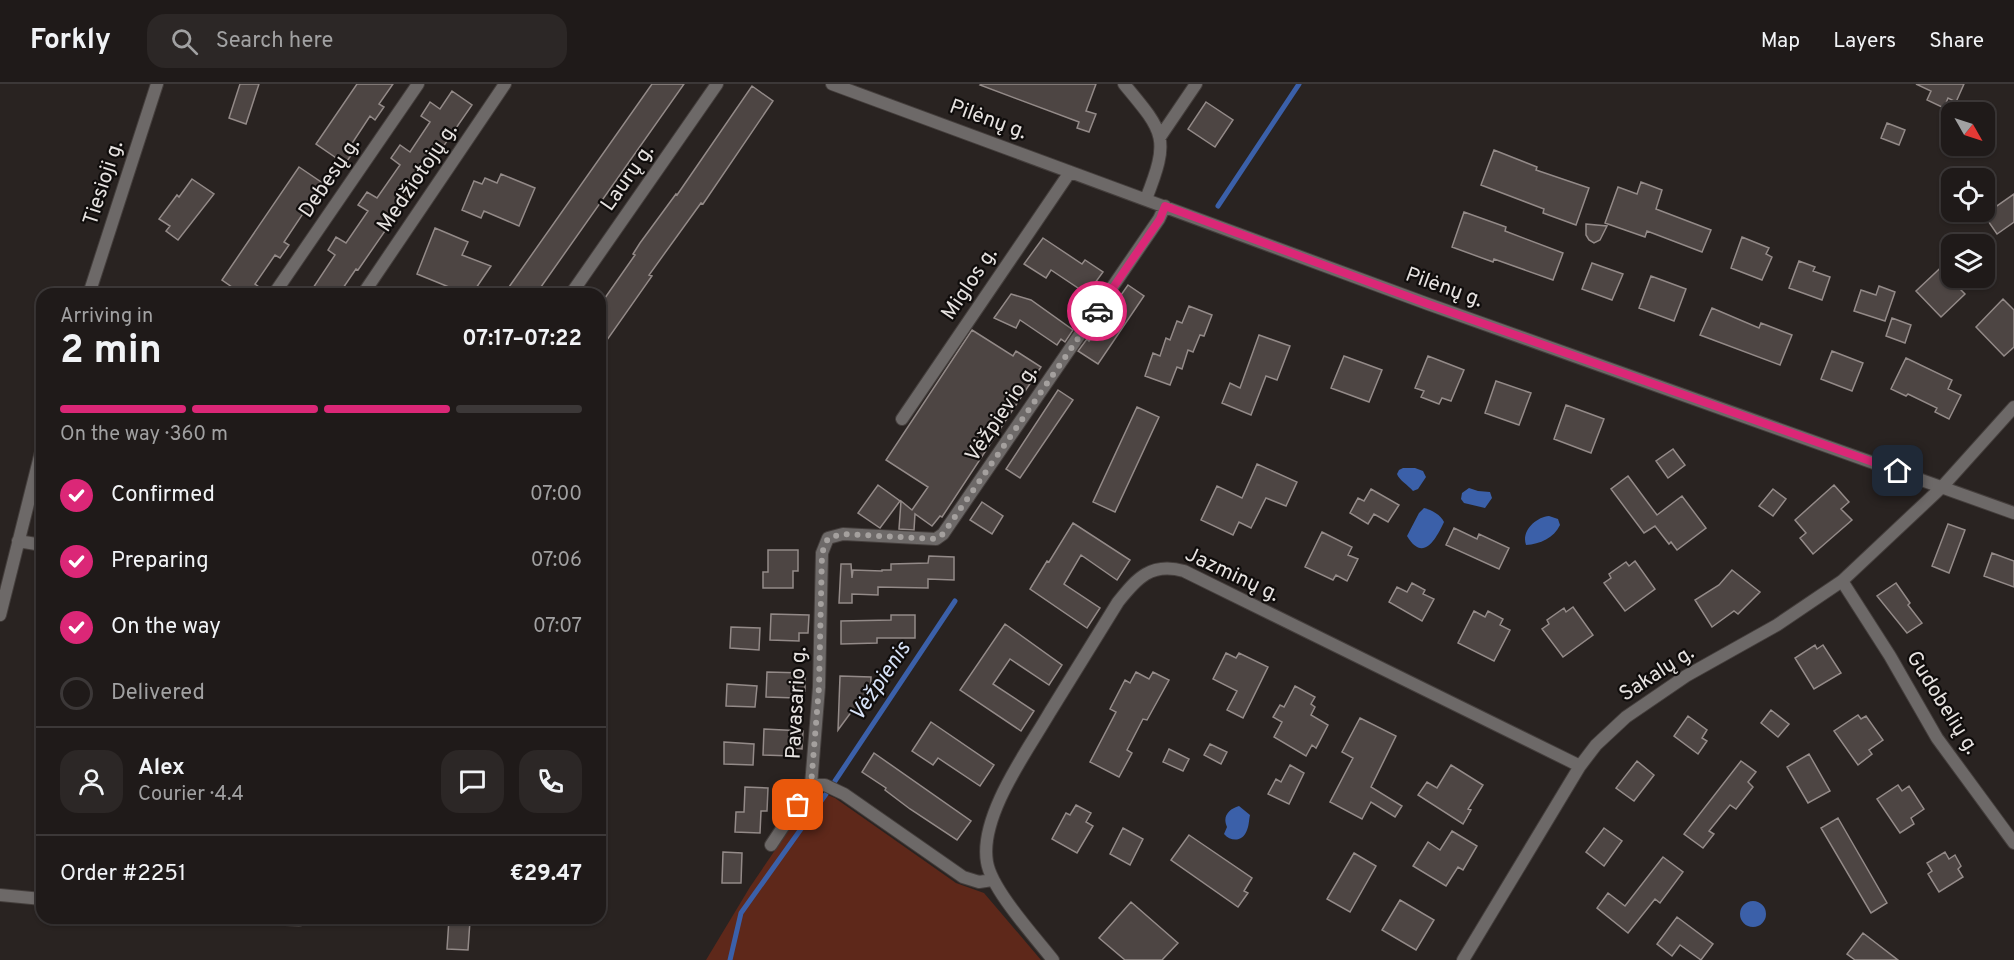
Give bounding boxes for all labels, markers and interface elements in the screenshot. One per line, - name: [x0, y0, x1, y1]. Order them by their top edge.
- search box: [147, 14, 567, 68]
- text: Forkly: [30, 23, 111, 59]
- icon: search: [168, 25, 201, 58]
- text: Search here: [216, 28, 333, 55]
- text: Map: [1761, 28, 1800, 55]
- text: Layers: [1833, 28, 1896, 55]
- text: Share: [1929, 28, 1984, 55]
- street label: Pilėnų g.: [945, 94, 1031, 146]
- north arrow: [1941, 102, 1995, 156]
- map controls: [1941, 102, 1995, 288]
- street label: Medžiotojų g.: [372, 118, 464, 238]
- street label: Debesų g.: [293, 133, 367, 223]
- street label: Tiesioji g.: [78, 137, 130, 229]
- street label: Laurų g.: [595, 139, 661, 217]
- button: locate: [1941, 168, 1995, 222]
- button: layers: [1941, 234, 1995, 288]
- street label: Miglos g.: [936, 242, 1004, 326]
- street label: Pilėnų g.: [1401, 262, 1487, 314]
- courier: [1067, 281, 1127, 341]
- icon: car: [1081, 295, 1114, 328]
- text: Arriving in: [60, 304, 153, 330]
- text: 07:17–07:22: [462, 326, 582, 353]
- text: 2 min: [60, 328, 162, 377]
- street label: Vėžpievio g.: [960, 360, 1044, 468]
- text: On the way · 360 m: [60, 422, 228, 448]
- pin: [1872, 445, 1923, 496]
- icon: home: [1881, 454, 1914, 487]
- icon: check: [60, 479, 93, 512]
- text: Confirmed: [111, 482, 215, 509]
- text: 07:00: [530, 482, 582, 508]
- street label: Jazminų g.: [1180, 541, 1284, 609]
- icon: check: [60, 545, 93, 578]
- text: Preparing: [111, 548, 209, 575]
- text: 07:06: [531, 548, 582, 574]
- icon: check: [60, 611, 93, 644]
- text: On the way: [111, 614, 221, 641]
- text: 07:07: [533, 614, 582, 640]
- water label: Vėžpienis: [844, 636, 918, 727]
- street label: Sakalų g.: [1614, 640, 1700, 708]
- street label: Pavasario g.: [781, 646, 813, 760]
- street label: Gudobelių g.: [1899, 646, 1985, 760]
- text: Delivered: [111, 680, 205, 707]
- button: person: [60, 750, 123, 813]
- button: chat: [441, 750, 504, 813]
- button: phone: [519, 750, 582, 813]
- text: Alex: [138, 755, 185, 782]
- pin: [772, 779, 823, 830]
- text: Courier · 4.4: [138, 782, 244, 808]
- icon: bag: [781, 788, 814, 821]
- text: Order #2251: [60, 861, 186, 888]
- text: €29.47: [510, 861, 582, 888]

